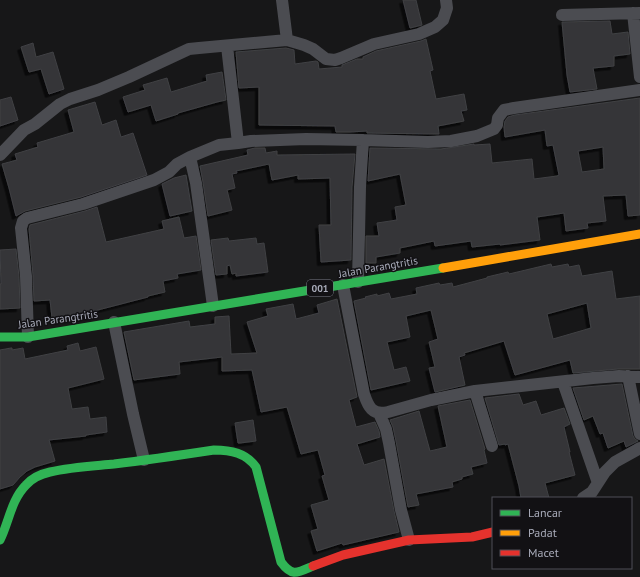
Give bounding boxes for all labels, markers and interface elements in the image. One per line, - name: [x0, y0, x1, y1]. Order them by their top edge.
- street label: Jalan Parangtritis: [336, 253, 419, 281]
- road number: 001: [307, 280, 333, 296]
- street label: Jalan Parangtritis: [16, 306, 99, 332]
- legend: [492, 497, 632, 569]
- text: Lancar: [528, 505, 562, 520]
- text: Padat: [528, 525, 557, 540]
- text: Macet: [528, 545, 559, 560]

